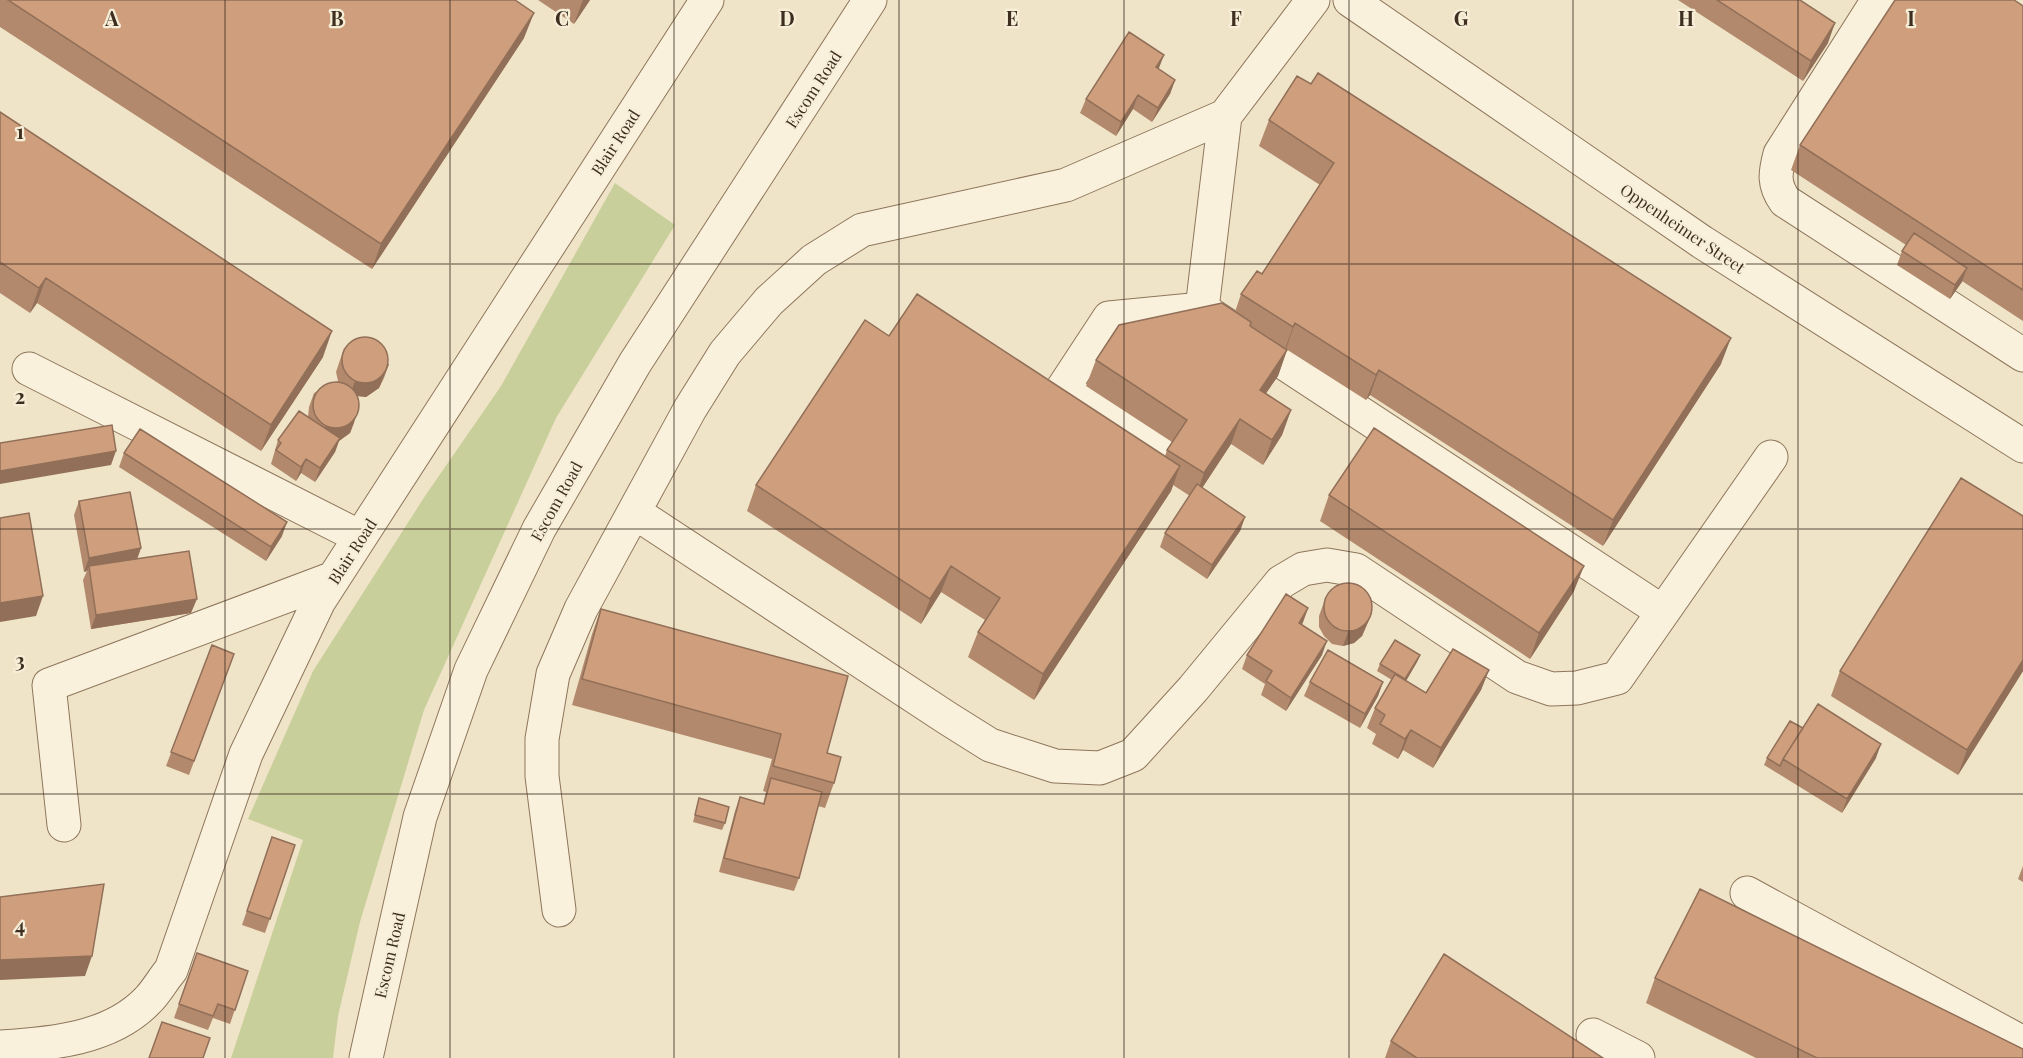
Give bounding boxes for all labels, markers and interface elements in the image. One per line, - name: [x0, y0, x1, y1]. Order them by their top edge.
- text: A: [104, 4, 119, 31]
- text: B: [330, 4, 344, 31]
- text: C: [555, 4, 569, 31]
- text: D: [779, 4, 795, 31]
- text: E: [1006, 4, 1018, 31]
- text: F: [1230, 4, 1242, 31]
- text: G: [1454, 4, 1469, 31]
- text: H: [1678, 4, 1694, 31]
- text: I: [1907, 4, 1915, 31]
- street label: Escom Road: [780, 46, 846, 132]
- street label: Blair Road: [586, 105, 644, 179]
- text: 1: [16, 117, 24, 144]
- street label: Oppenheimer Street: [1616, 178, 1750, 278]
- text: 2: [15, 382, 25, 409]
- street label: Escom Road: [525, 457, 587, 545]
- street label: Blair Road: [323, 514, 381, 588]
- text: 3: [15, 646, 25, 673]
- street label: Escom Road: [369, 910, 409, 1000]
- text: 4: [15, 911, 25, 938]

